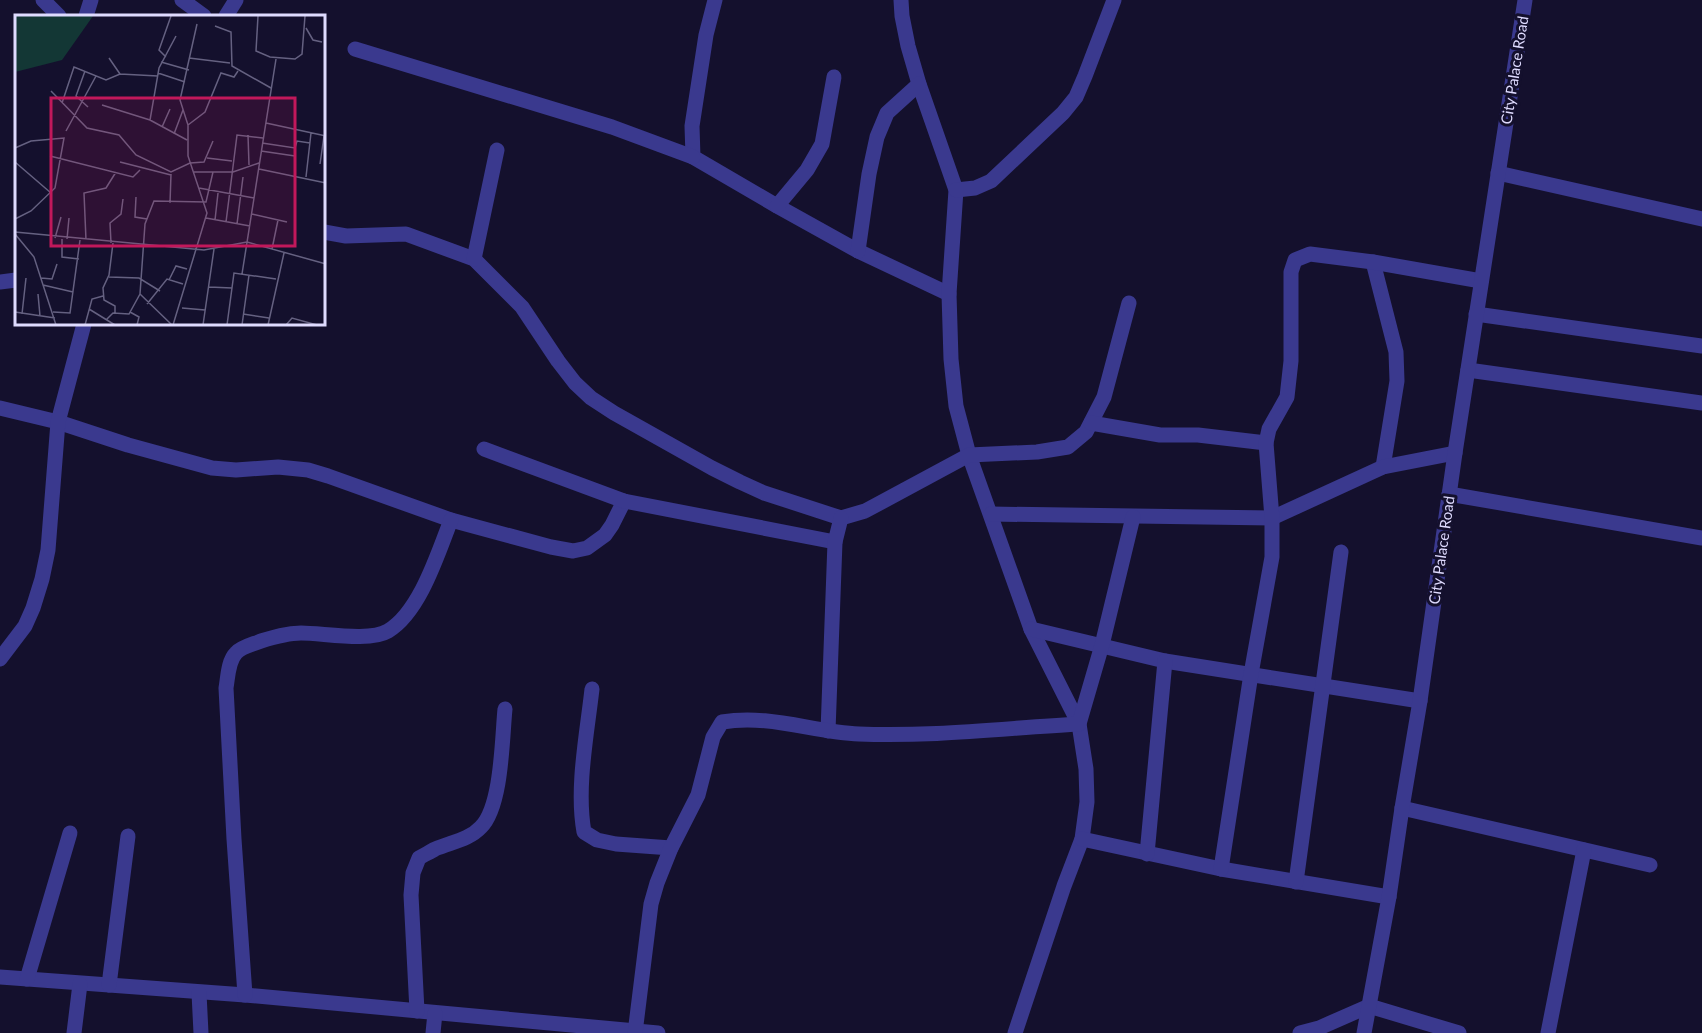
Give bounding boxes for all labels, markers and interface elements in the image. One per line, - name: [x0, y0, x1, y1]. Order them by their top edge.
- inset map: [15, 15, 326, 326]
- street label: City Palace Road: [1497, 15, 1531, 125]
- street label: City Palace Road: [1424, 495, 1458, 605]

